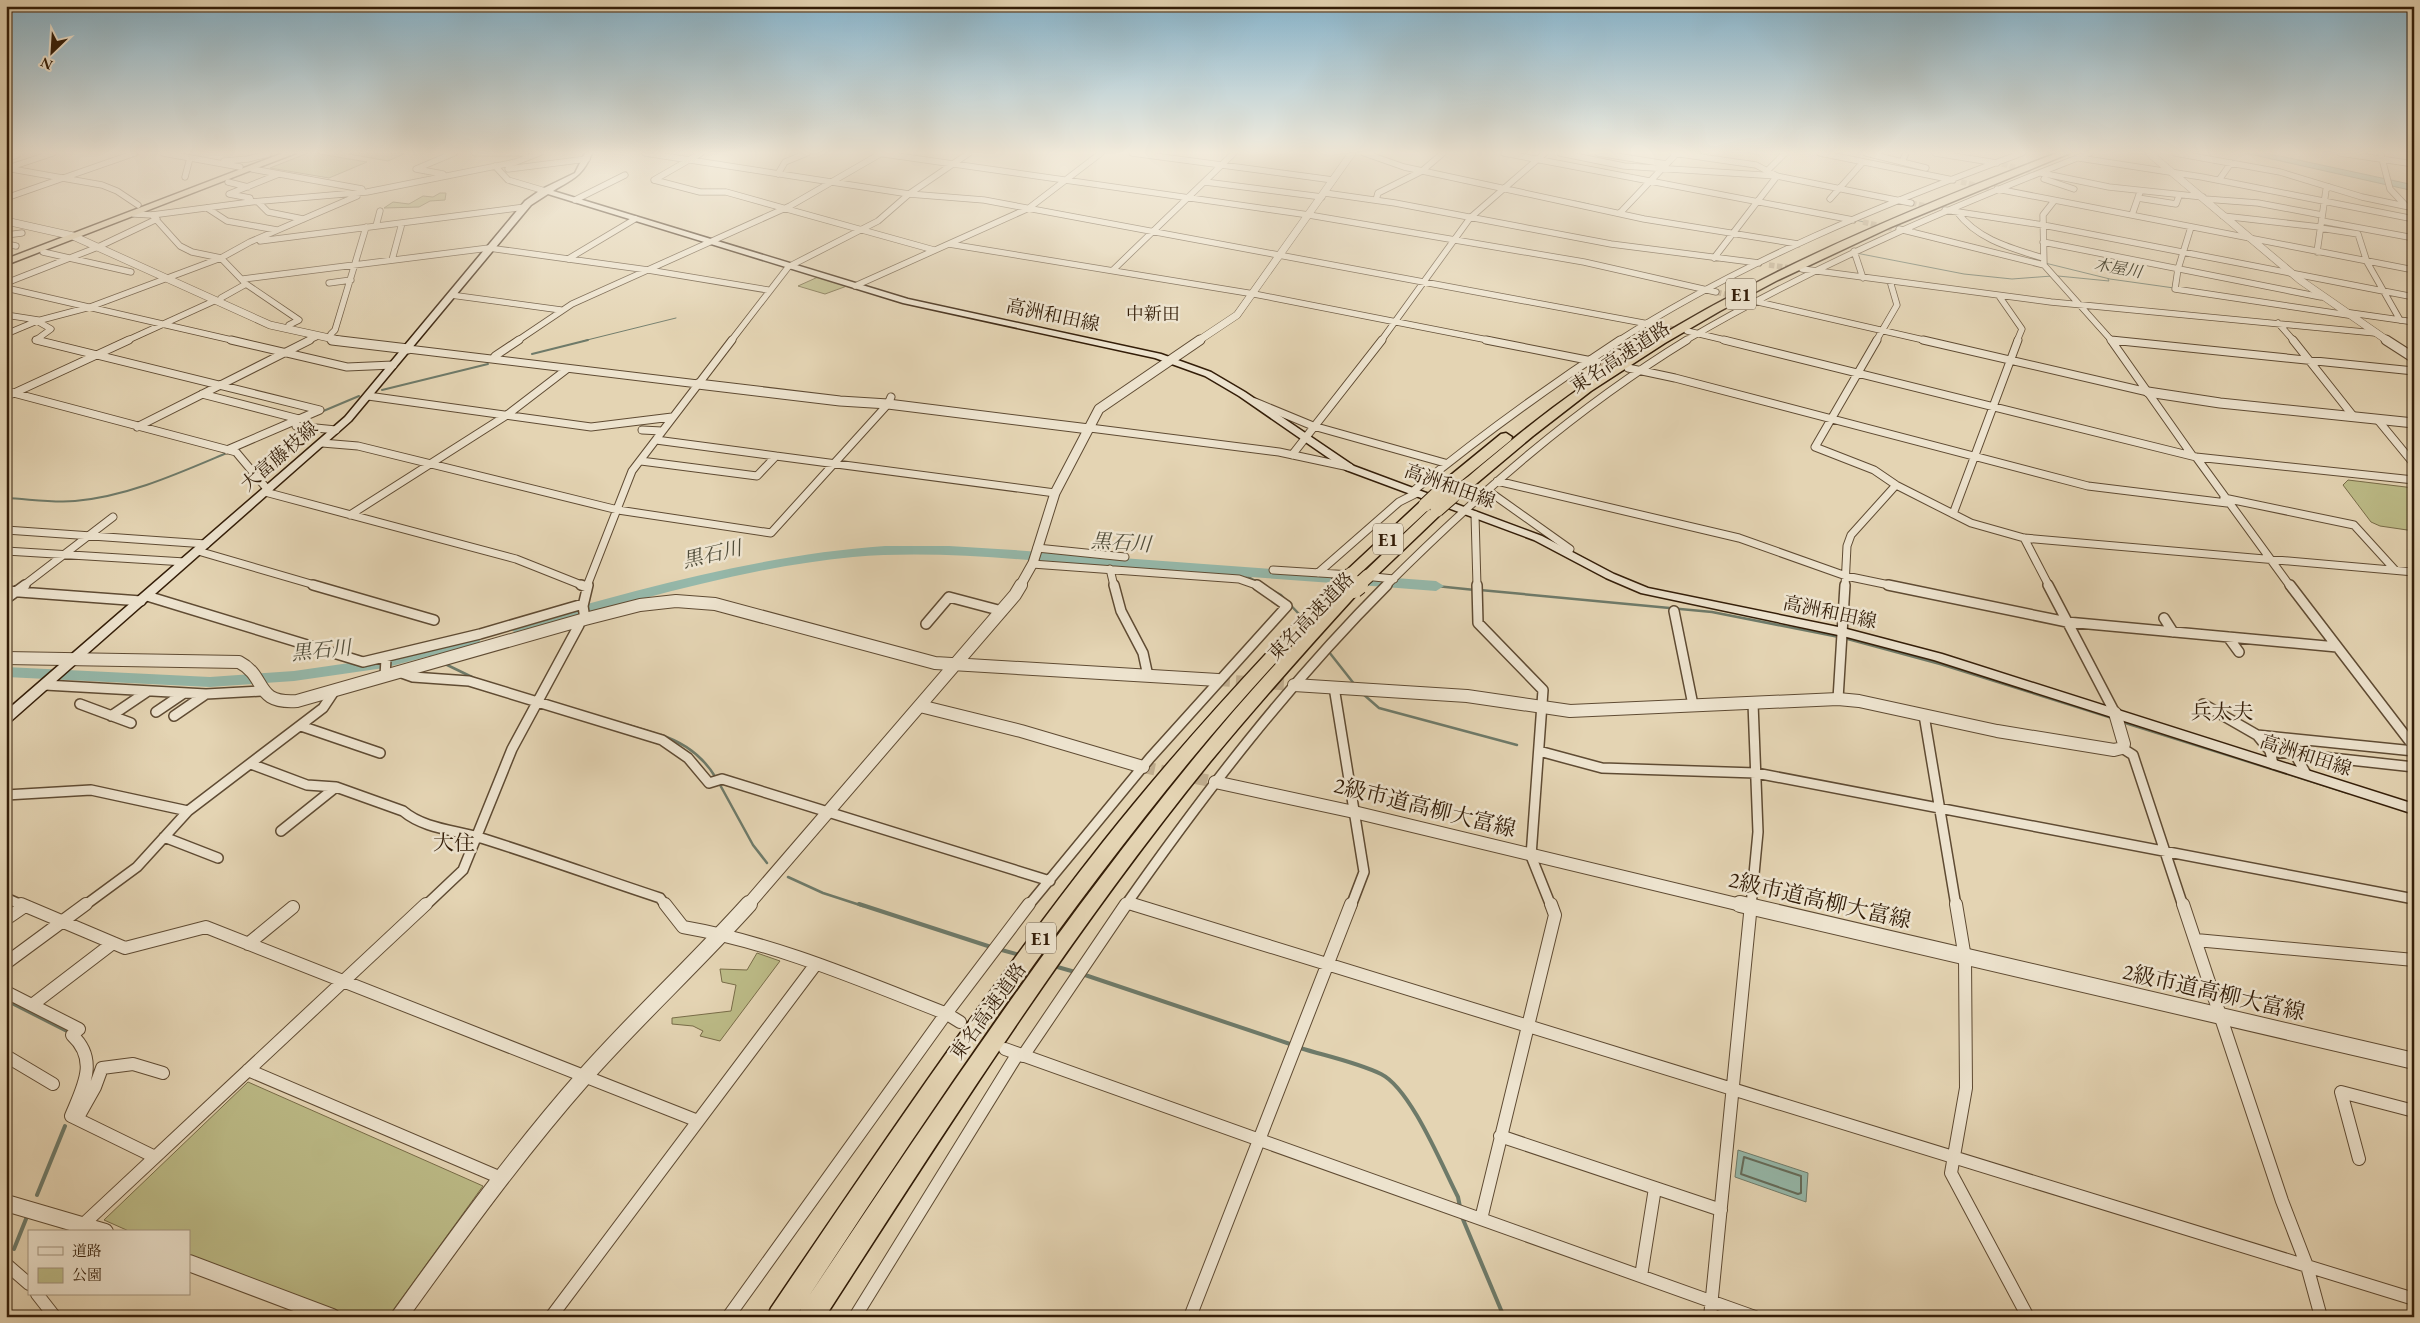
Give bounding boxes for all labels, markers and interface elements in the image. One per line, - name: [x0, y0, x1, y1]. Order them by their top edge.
- north arrow: [28, 28, 78, 78]
- text: N: [37, 53, 55, 74]
- water label: 木屋川: [2093, 253, 2145, 283]
- road number: E1: [1726, 278, 1756, 310]
- street label: 高洲和田線: [1004, 293, 1102, 337]
- district label: 中新田: [1126, 302, 1180, 325]
- street label: 東名高速道路: [1565, 315, 1675, 399]
- street label: 大富藤枝線: [235, 415, 323, 497]
- street label: 高洲和田線: [1401, 458, 1499, 514]
- road number: E1: [1373, 524, 1403, 554]
- water label: 黒石川: [1090, 527, 1154, 557]
- water label: 黒石川: [680, 534, 746, 573]
- street label: 東名高速道路: [1262, 566, 1360, 666]
- street label: 高洲和田線: [1781, 590, 1879, 634]
- water label: 黒石川: [290, 634, 354, 666]
- district label: 兵太夫: [2191, 698, 2254, 725]
- street label: 高洲和田線: [2257, 728, 2355, 782]
- street label: 2級市道高柳大富線: [1331, 770, 1519, 844]
- district label: 大住: [433, 829, 475, 856]
- street label: 2級市道高柳大富線: [1726, 865, 1914, 935]
- road number: E1: [1026, 922, 1056, 954]
- street label: 2級市道高柳大富線: [2120, 957, 2308, 1027]
- street label: 東名高速道路: [944, 958, 1032, 1064]
- legend: [28, 1230, 190, 1296]
- text: 道路: [72, 1241, 102, 1260]
- text: 公園: [72, 1265, 102, 1284]

